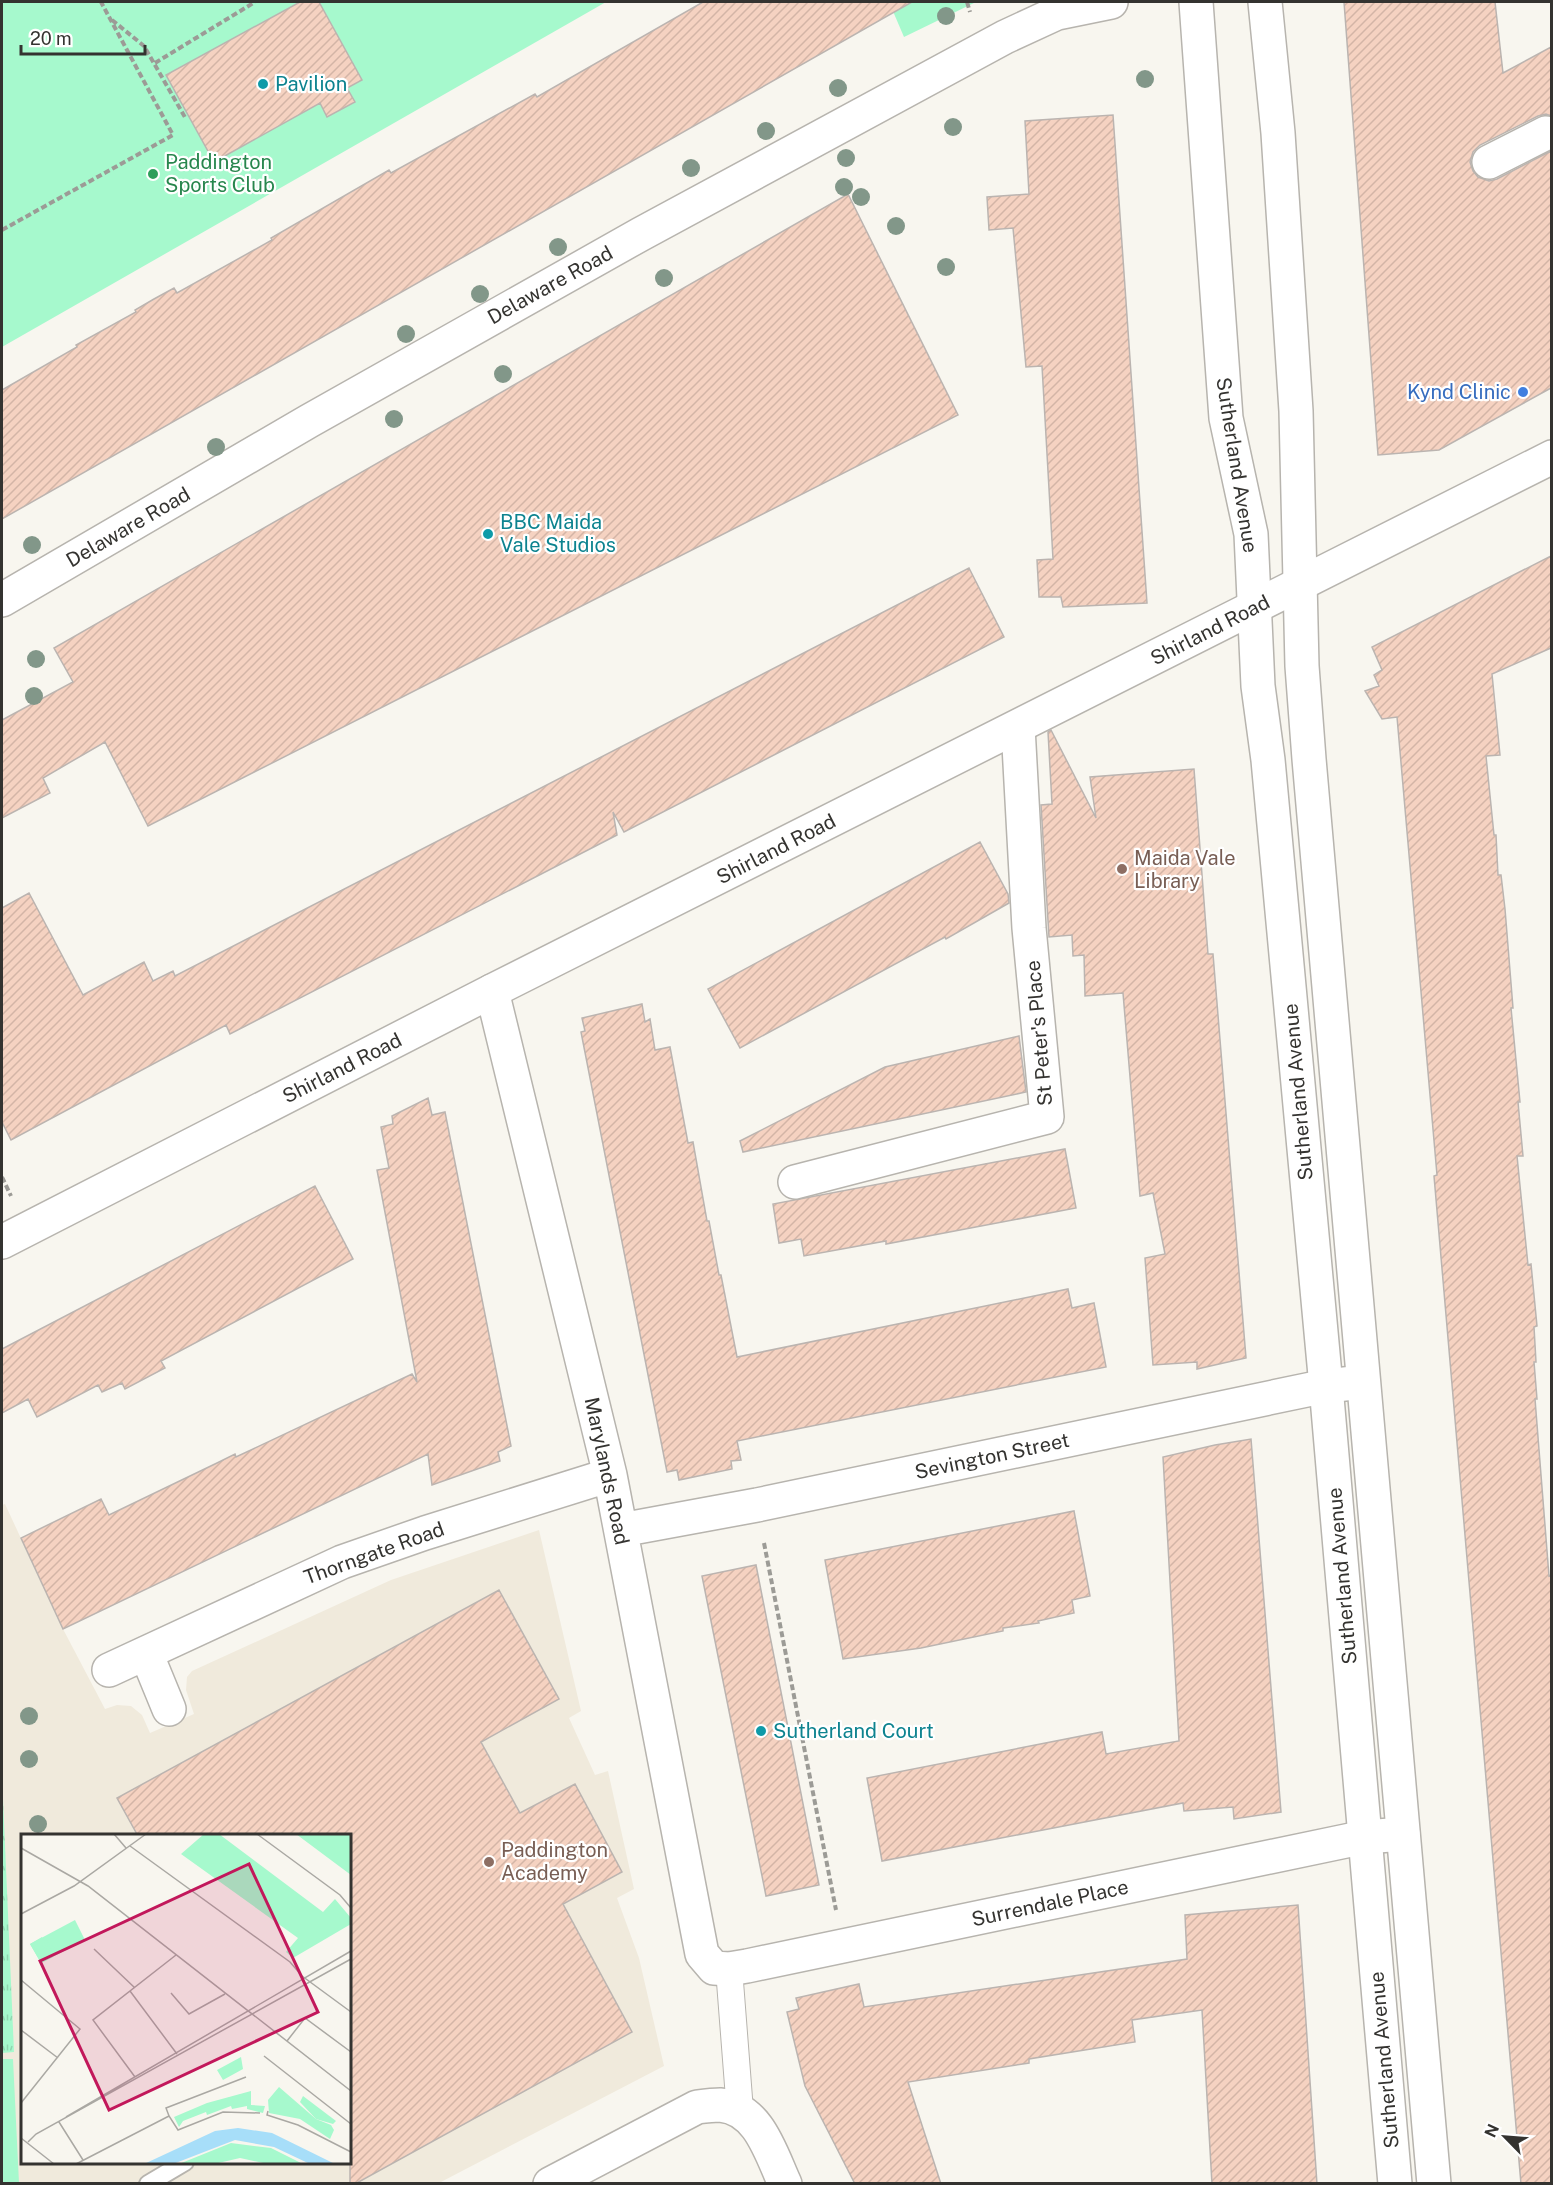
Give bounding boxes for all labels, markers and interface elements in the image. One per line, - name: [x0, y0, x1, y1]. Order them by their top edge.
- scale bar: [21, 18, 146, 56]
- text: 20 m: [30, 28, 72, 49]
- place label: Pavilion: [275, 72, 347, 96]
- marker: Pavilion: [256, 77, 270, 91]
- place label: Paddington Sports Club: [165, 150, 275, 197]
- marker: Paddington Sports Club: [146, 167, 160, 181]
- street label: Delaware Road: [483, 241, 617, 329]
- street label: Sutherland Avenue: [1211, 375, 1263, 555]
- place label: Kynd Clinic: [1407, 380, 1511, 404]
- marker: Kynd Clinic: [1516, 385, 1530, 399]
- street label: Delaware Road: [62, 482, 194, 572]
- place label: BBC Maida Vale Studios: [500, 510, 616, 557]
- marker: BBC Maida Vale Studios: [481, 527, 495, 541]
- street label: Shirland Road: [1146, 590, 1274, 670]
- street label: Shirland Road: [712, 809, 840, 889]
- place label: Maida Vale Library: [1134, 846, 1236, 893]
- marker: Maida Vale Library: [1115, 862, 1129, 876]
- street label: St Peter's Place: [1021, 959, 1057, 1107]
- street label: Sutherland Avenue: [1278, 1003, 1318, 1181]
- street label: Shirland Road: [278, 1028, 406, 1108]
- street label: Marylands Road: [580, 1395, 634, 1547]
- street label: Sevington Street: [913, 1428, 1071, 1484]
- street label: Sutherland Avenue: [1322, 1487, 1362, 1665]
- street label: Thorngate Road: [300, 1516, 448, 1590]
- place label: Sutherland Court: [773, 1719, 934, 1743]
- marker: Sutherland Court: [754, 1724, 768, 1738]
- inset map: [21, 1834, 351, 2164]
- place label: Paddington Academy: [501, 1838, 608, 1885]
- marker: Paddington Academy: [482, 1855, 496, 1869]
- street label: Surrendale Place: [969, 1875, 1131, 1931]
- street label: Sutherland Avenue: [1364, 1971, 1404, 2149]
- north arrow: [1475, 2107, 1535, 2167]
- text: N: [1481, 2121, 1503, 2141]

